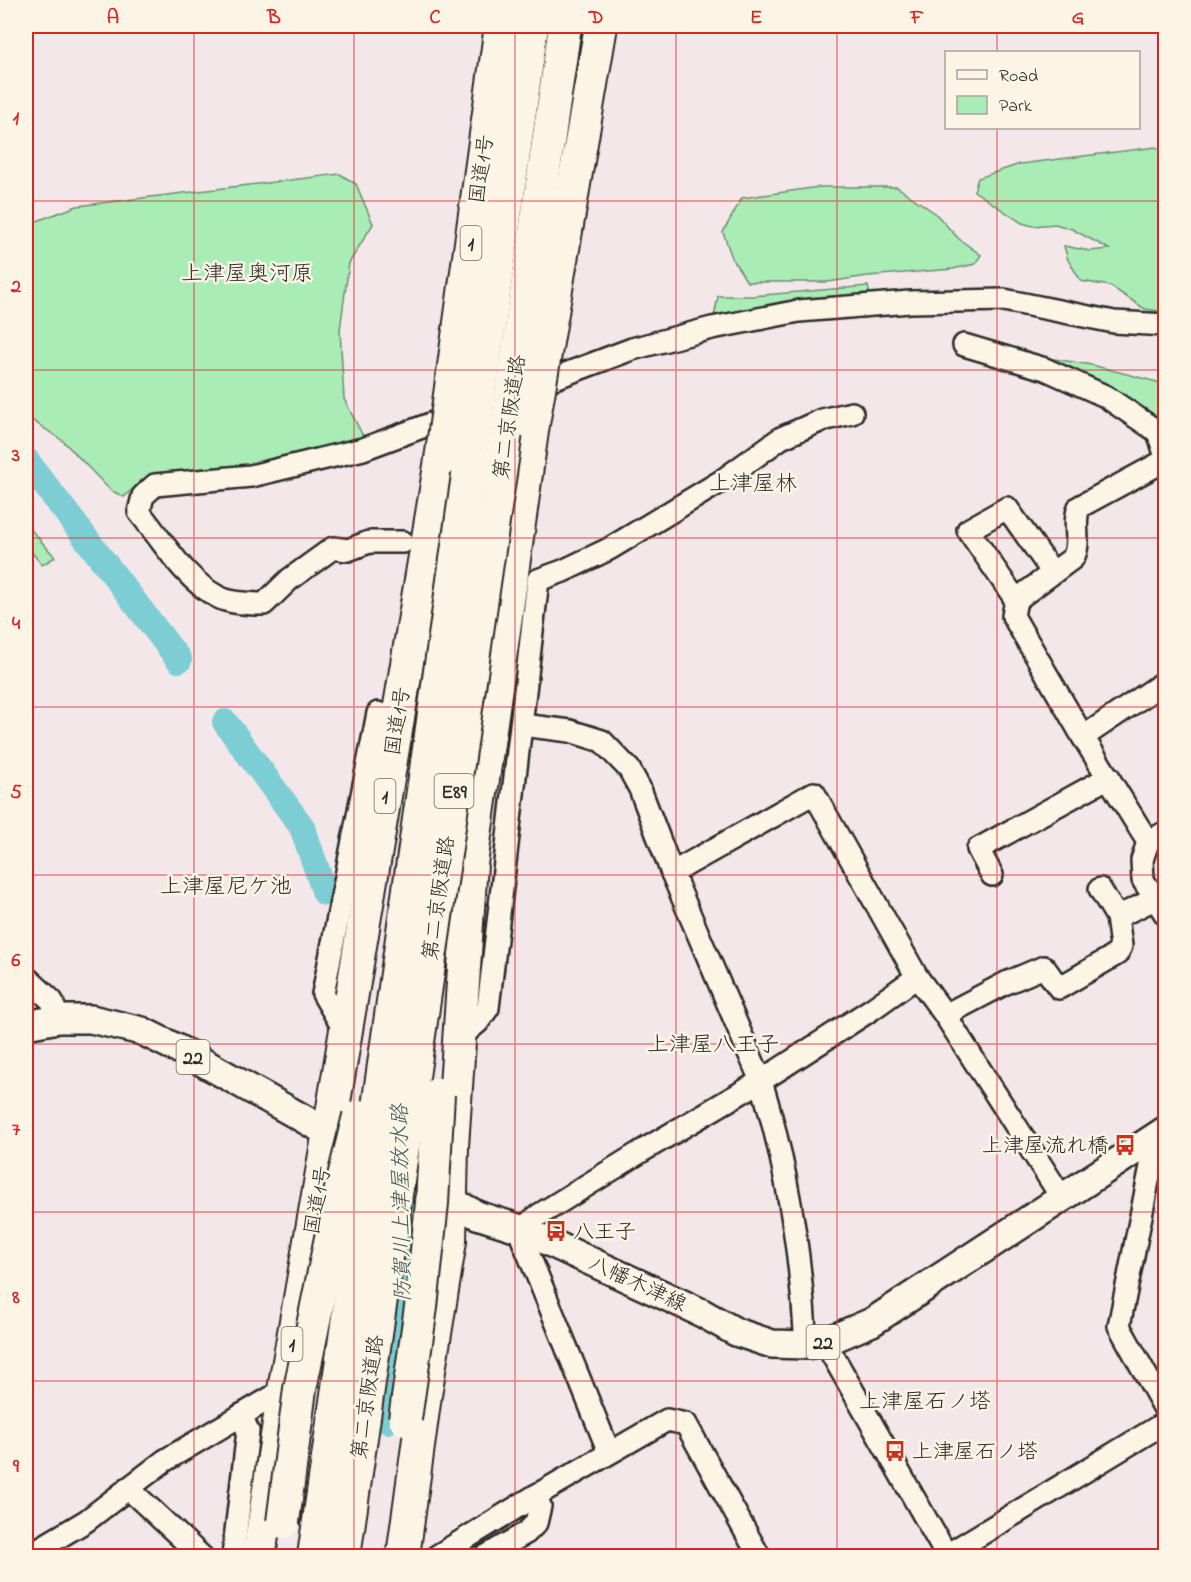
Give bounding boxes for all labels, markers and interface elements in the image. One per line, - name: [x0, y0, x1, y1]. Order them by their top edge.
- text: A: [107, 4, 119, 33]
- text: B: [266, 4, 281, 33]
- text: C: [430, 4, 441, 33]
- text: D: [588, 4, 603, 33]
- text: E: [750, 4, 762, 33]
- text: F: [910, 4, 924, 33]
- text: G: [1072, 4, 1085, 33]
- legend: [945, 51, 1140, 129]
- text: Road: [999, 64, 1038, 90]
- text: Park: [999, 94, 1032, 120]
- text: 1: [13, 105, 20, 134]
- street label: 国道1号: [463, 133, 503, 206]
- road number: 1: [460, 226, 482, 260]
- district label: 上津屋奥河原: [181, 259, 313, 291]
- text: 2: [10, 273, 21, 302]
- street label: 第二京阪道路: [487, 353, 535, 482]
- text: 3: [11, 442, 20, 471]
- district label: 上津屋林: [709, 469, 797, 501]
- text: 4: [12, 610, 21, 639]
- street label: 国道1号: [379, 685, 419, 758]
- road number: E89: [434, 774, 474, 808]
- text: 5: [10, 779, 22, 808]
- road number: 1: [374, 779, 396, 813]
- street label: 第二京阪道路: [416, 834, 464, 963]
- district label: 上津屋尼ケ池: [160, 872, 292, 904]
- text: 6: [12, 947, 21, 976]
- district label: 上津屋八王子: [647, 1030, 779, 1062]
- road number: 22: [176, 1040, 210, 1074]
- water label: 防賀川上津屋放水路: [385, 1102, 421, 1302]
- text: 7: [12, 1116, 21, 1145]
- place label: 上津屋流れ橋: [982, 1132, 1108, 1162]
- bus stop icon: 上津屋流れ橋: [1113, 1133, 1137, 1157]
- street label: 国道1号: [298, 1163, 340, 1237]
- place label: 八王子: [573, 1218, 636, 1248]
- bus stop icon: 八王子: [544, 1219, 568, 1243]
- street label: 八幡木津線: [583, 1249, 691, 1321]
- text: 8: [11, 1284, 20, 1313]
- road number: 22: [806, 1325, 840, 1359]
- road number: 1: [282, 1327, 302, 1361]
- street label: 第二京阪道路: [345, 1333, 393, 1462]
- district label: 上津屋石ノ塔: [859, 1387, 991, 1419]
- place label: 上津屋石ノ塔: [912, 1438, 1038, 1468]
- bus stop icon: 上津屋石ノ塔: [883, 1439, 907, 1463]
- text: 9: [12, 1453, 20, 1482]

